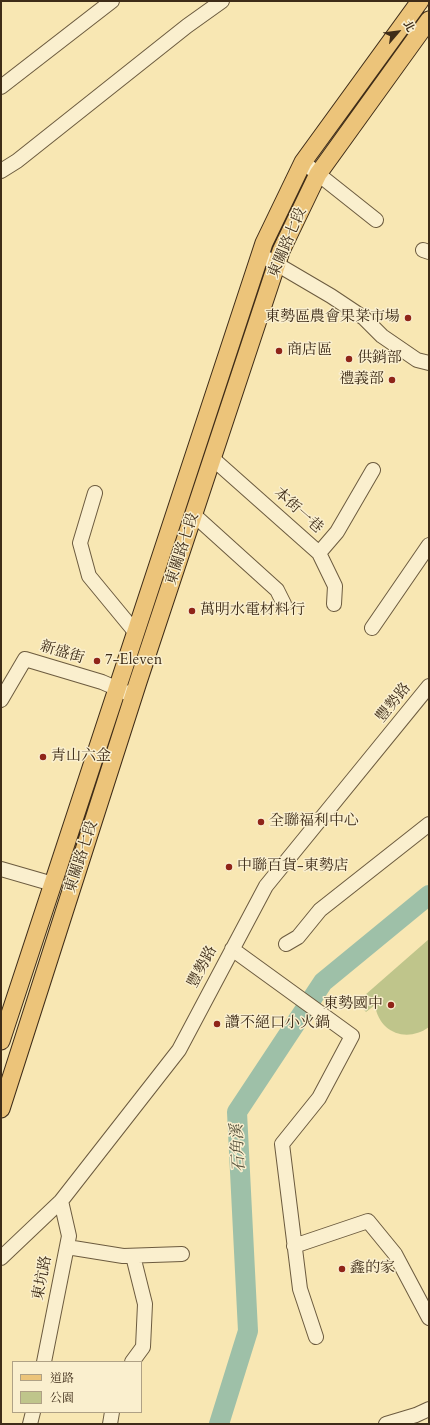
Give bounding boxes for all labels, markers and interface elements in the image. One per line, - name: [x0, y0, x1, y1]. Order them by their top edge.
- north arrow: [378, 12, 418, 52]
- text: 北: [400, 18, 418, 35]
- street label: 東關路七段: [265, 205, 311, 281]
- place label: 東勢區農會果菜市場: [265, 309, 400, 327]
- marker: 東勢區農會果菜市場: [403, 313, 413, 323]
- place label: 商店區: [287, 342, 332, 360]
- marker: 商店區: [274, 346, 284, 356]
- place label: 供銷部: [357, 350, 402, 368]
- marker: 供銷部: [344, 354, 354, 364]
- place label: 禮義部: [339, 371, 384, 389]
- marker: 禮義部: [387, 375, 397, 385]
- street label: 本街一巷: [270, 484, 326, 538]
- street label: 東關路七段: [163, 511, 203, 587]
- place label: 萬明水電材料行: [200, 602, 305, 620]
- marker: 萬明水電材料行: [187, 606, 197, 616]
- street label: 新盛街: [38, 638, 86, 668]
- place label: 7-Eleven: [105, 652, 162, 670]
- marker: 7-Eleven: [92, 656, 102, 666]
- street label: 豐勢路: [373, 680, 415, 726]
- place label: 青山六金: [51, 748, 111, 766]
- marker: 青山六金: [38, 752, 48, 762]
- place label: 全聯福利中心: [269, 813, 359, 831]
- marker: 全聯福利中心: [256, 817, 266, 827]
- street label: 東關路七段: [62, 819, 102, 895]
- place label: 中聯百貨-東勢店: [237, 858, 349, 876]
- marker: 中聯百貨-東勢店: [224, 862, 234, 872]
- street label: 豐勢路: [184, 943, 222, 991]
- place label: 東勢國中: [323, 996, 383, 1014]
- marker: 東勢國中: [386, 1000, 396, 1010]
- place label: 讚不絕口小火鍋: [225, 1015, 330, 1033]
- marker: 讚不絕口小火鍋: [212, 1019, 222, 1029]
- water label: 石角溪: [228, 1124, 250, 1172]
- street label: 東坑路: [30, 1254, 56, 1302]
- place label: 鑫的家: [350, 1260, 395, 1278]
- marker: 鑫的家: [337, 1264, 347, 1274]
- legend: [12, 1361, 142, 1413]
- text: 道路: [50, 1370, 74, 1386]
- text: 公園: [50, 1390, 74, 1406]

